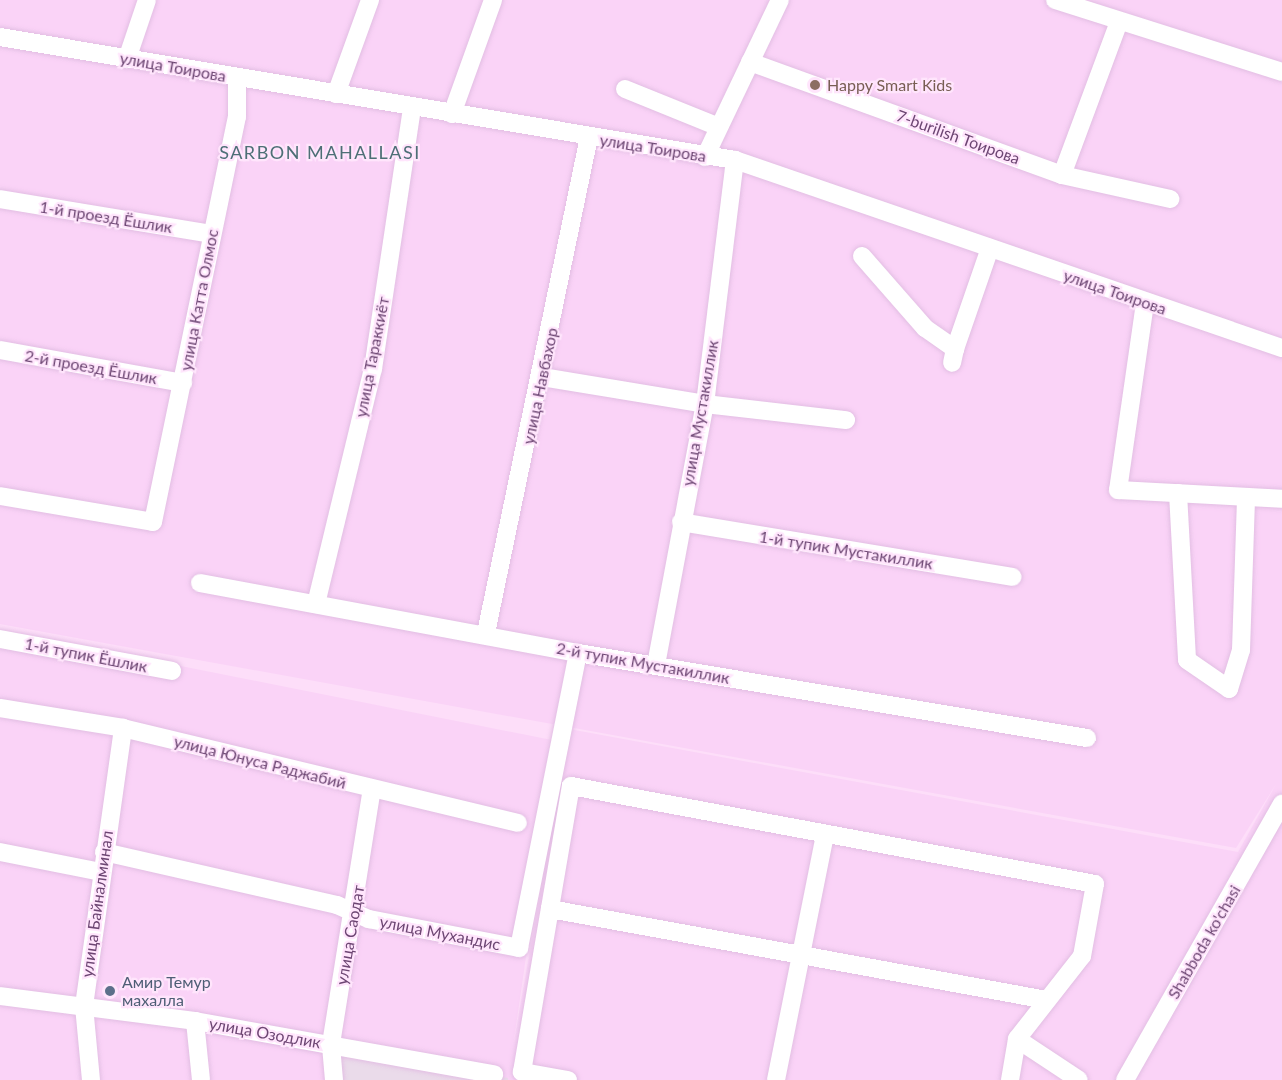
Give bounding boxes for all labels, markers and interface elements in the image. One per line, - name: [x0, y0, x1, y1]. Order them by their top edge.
- street label: улица Тоирова: [118, 48, 228, 86]
- place label: Happy Smart Kids: [827, 75, 953, 95]
- marker: Happy Smart Kids: [808, 78, 822, 92]
- street label: 7-burilish Тоирова: [894, 106, 1022, 168]
- street label: улица Тоирова: [598, 130, 708, 166]
- district label: SARBON MAHALLASI: [219, 141, 421, 163]
- street label: 1-й проезд Ёшлик: [38, 197, 174, 237]
- street label: улица Катта Олмос: [176, 228, 222, 372]
- street label: улица Тоирова: [1061, 265, 1169, 319]
- street label: улица Тараккиёт: [351, 295, 393, 419]
- street label: улица Навбахор: [518, 326, 562, 446]
- street label: улица Мустакиллик: [678, 339, 722, 487]
- street label: 2-й проезд Ёшлик: [23, 346, 159, 388]
- street label: 1-й тупик Мустакиллик: [758, 527, 934, 573]
- street label: 1-й тупик Ёшлик: [23, 634, 149, 676]
- street label: 2-й тупик Мустакиллик: [555, 638, 731, 688]
- street label: улица Юнуса Раджабий: [172, 731, 348, 793]
- street label: улица Байналминал: [77, 829, 117, 979]
- street label: Shabboda ko'chasi: [1164, 882, 1244, 1002]
- street label: улица Саодат: [332, 884, 368, 986]
- street label: улица Мухандис: [378, 912, 502, 954]
- place label: Амир Темур махалла: [122, 972, 211, 1010]
- marker: Амир Темур махалла: [103, 984, 117, 998]
- street label: улица Озодлик: [208, 1014, 322, 1052]

